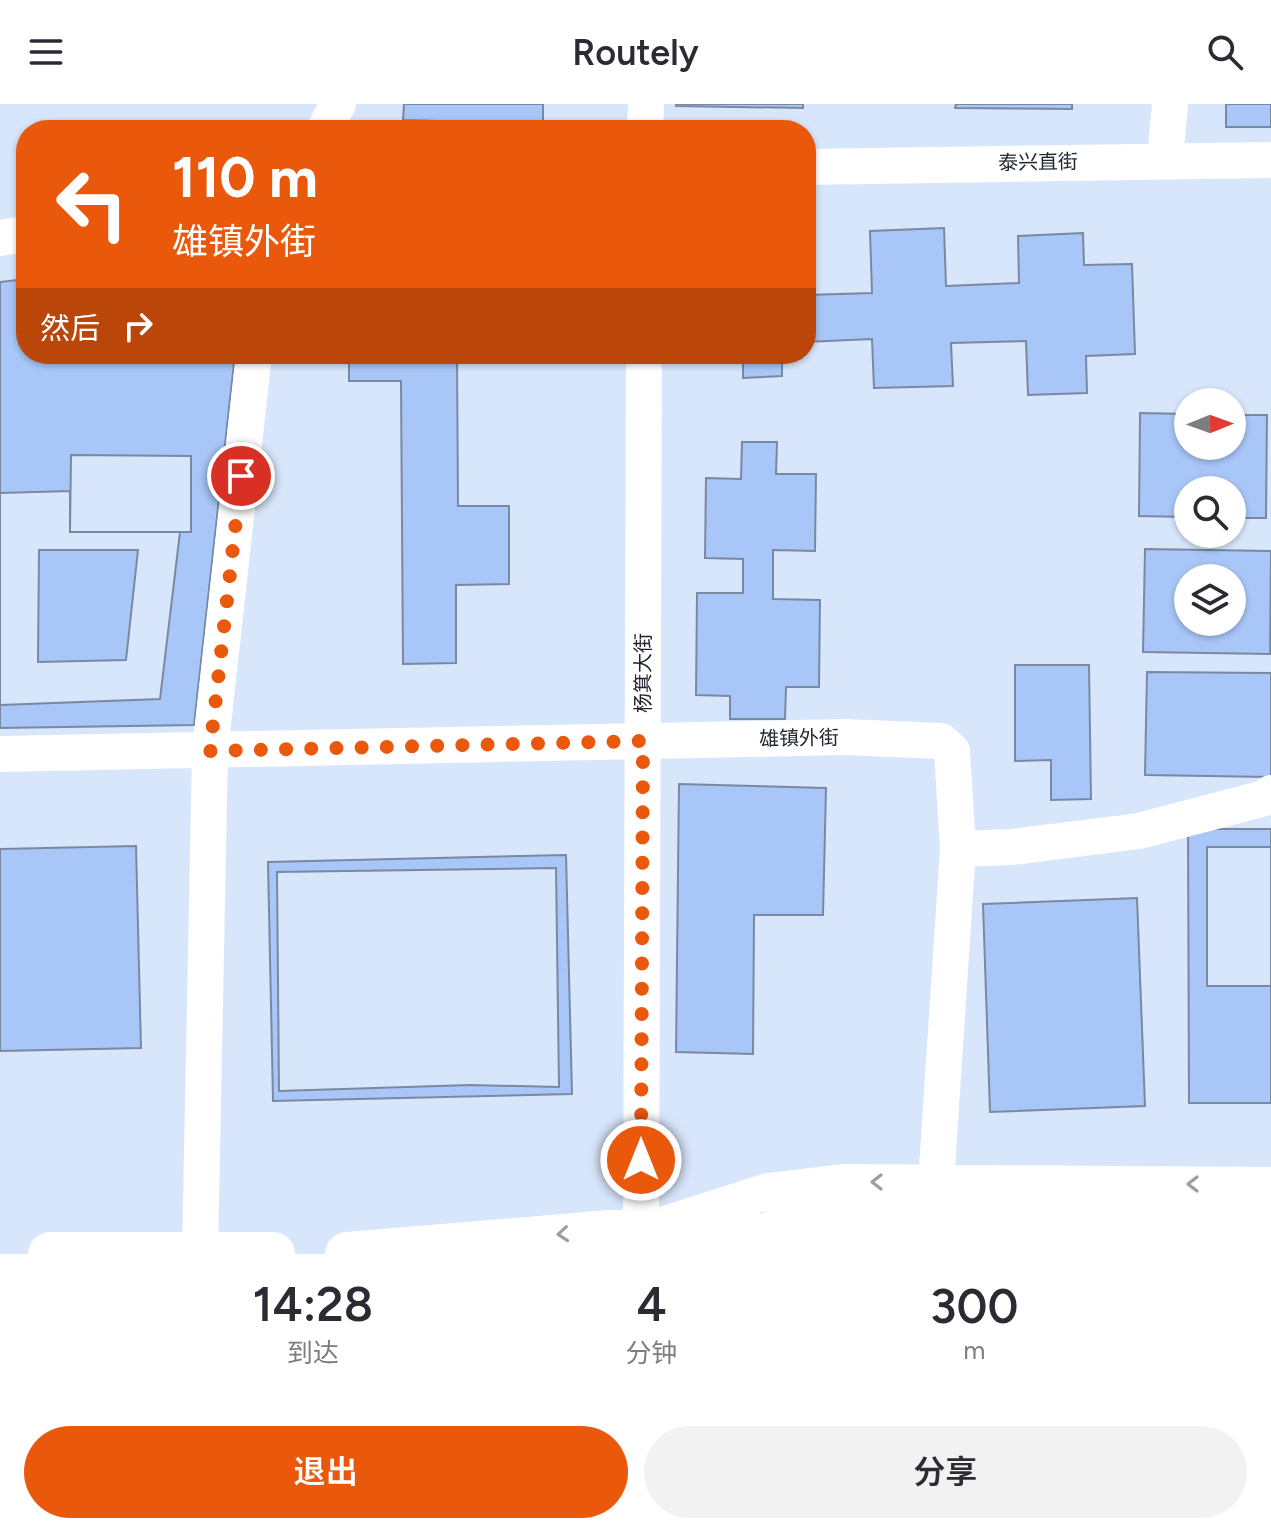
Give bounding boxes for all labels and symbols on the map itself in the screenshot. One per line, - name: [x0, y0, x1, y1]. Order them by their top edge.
- street label: 泰兴直街: [998, 149, 1078, 175]
- north arrow: [1174, 388, 1246, 460]
- pin: [207, 442, 275, 510]
- street label: 杨箕大街: [631, 633, 655, 713]
- street label: 雄镇外街: [759, 725, 839, 751]
- position arrow: [599, 1118, 683, 1202]
- one-way arrow: [870, 1173, 883, 1191]
- one-way arrow: [1186, 1176, 1199, 1193]
- one-way arrow: [556, 1225, 569, 1242]

